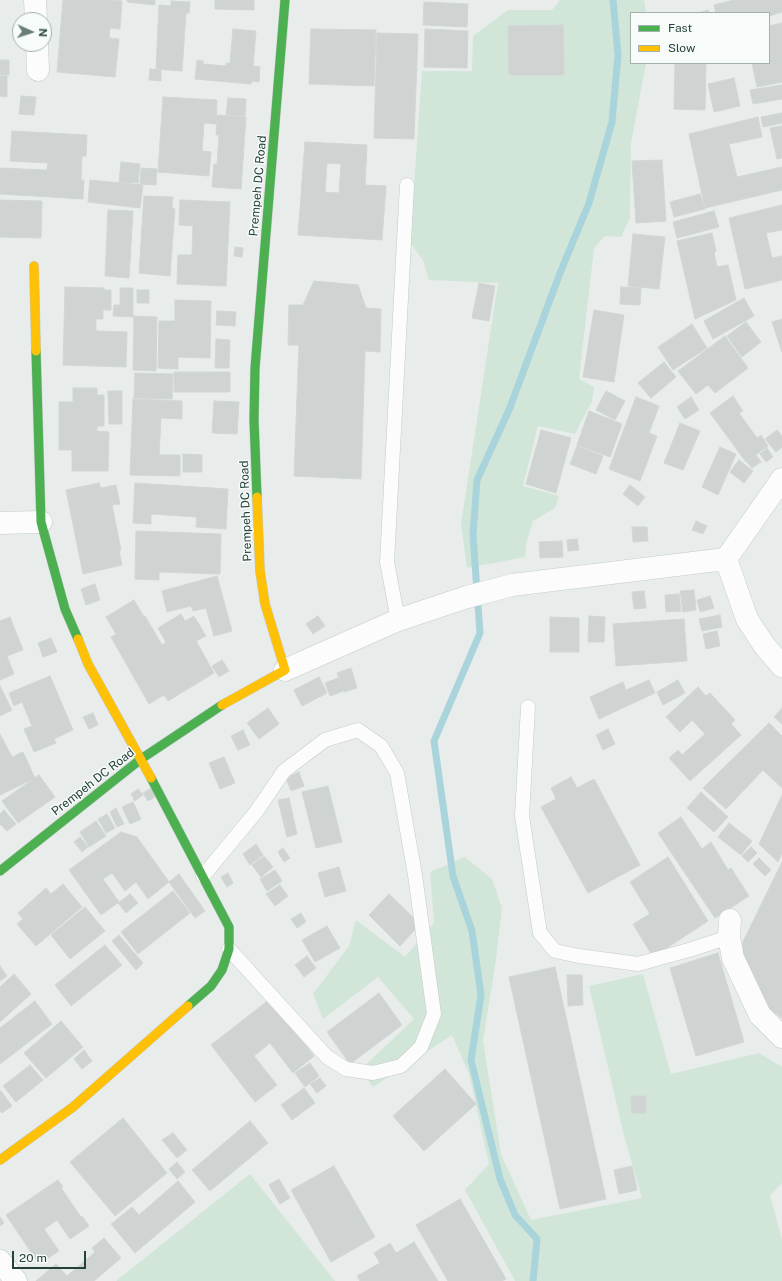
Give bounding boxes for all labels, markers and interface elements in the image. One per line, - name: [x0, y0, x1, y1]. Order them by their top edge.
- north arrow: [12, 12, 52, 52]
- legend: [630, 12, 770, 64]
- text: Fast: [668, 21, 692, 35]
- text: N: [37, 28, 49, 37]
- text: Slow: [668, 41, 695, 55]
- street label: Prempeh DC Road: [246, 135, 270, 237]
- street label: Prempeh DC Road: [237, 460, 255, 562]
- street label: Prempeh DC Road: [49, 745, 137, 819]
- scale bar: [14, 1243, 88, 1269]
- text: 20 m: [19, 1251, 47, 1265]

